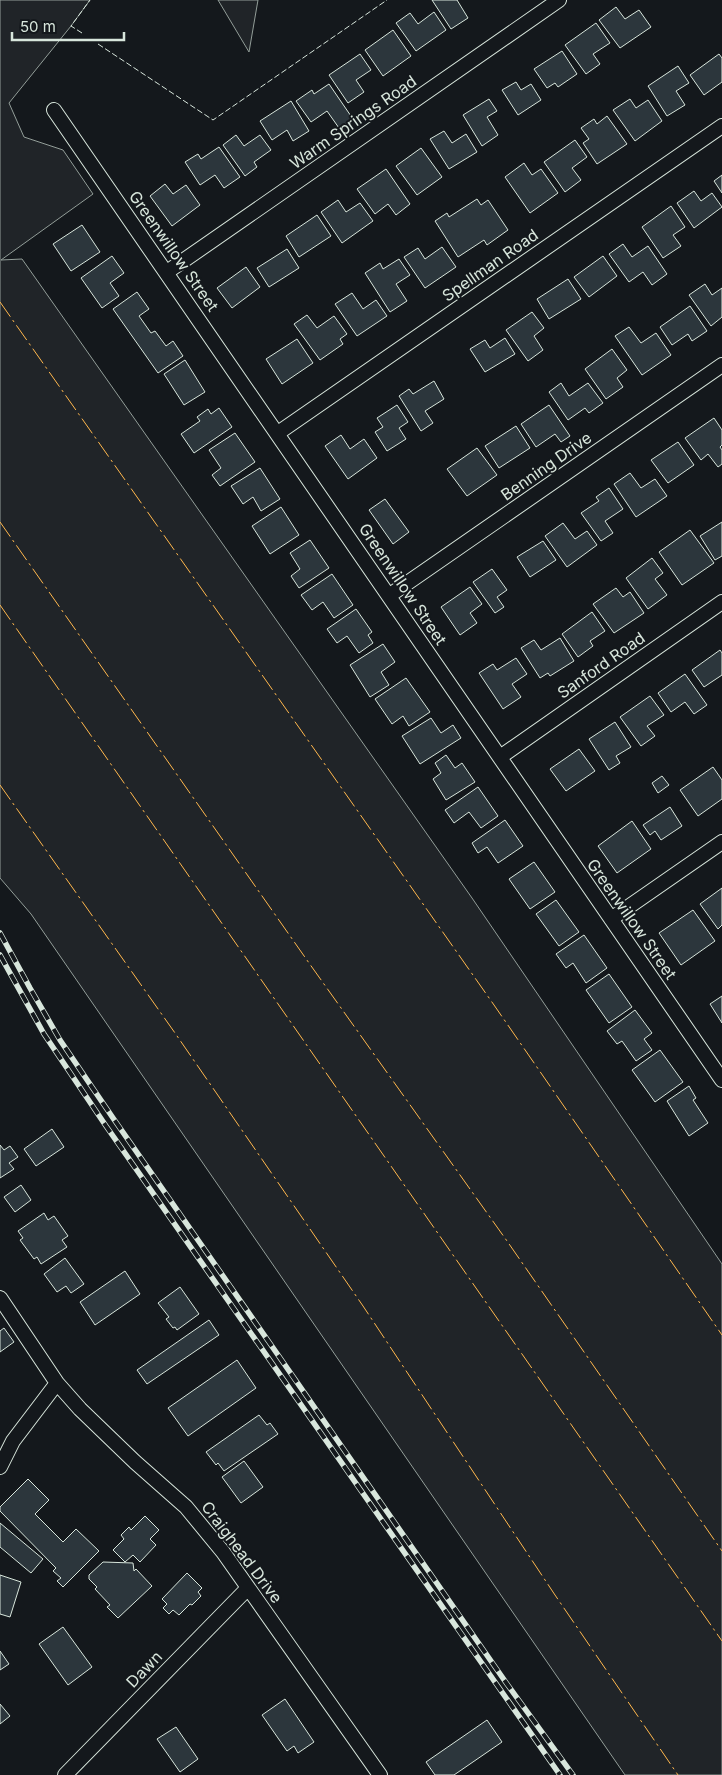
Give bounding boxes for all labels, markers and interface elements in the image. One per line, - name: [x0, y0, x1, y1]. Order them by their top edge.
- scale bar: [12, 10, 125, 42]
- text: 50 m: [20, 17, 56, 36]
- street label: Warm Springs Road: [286, 71, 420, 173]
- street label: Greenwillow Street: [125, 187, 223, 315]
- street label: Spellman Road: [438, 224, 542, 306]
- street label: Benning Drive: [497, 427, 595, 505]
- street label: Greenwillow Street: [355, 519, 451, 649]
- street label: Sanford Road: [553, 627, 649, 703]
- street label: Greenwillow Street: [583, 855, 681, 983]
- street label: Craighead Drive: [197, 1497, 287, 1607]
- street label: Dawn: [122, 1647, 166, 1691]

